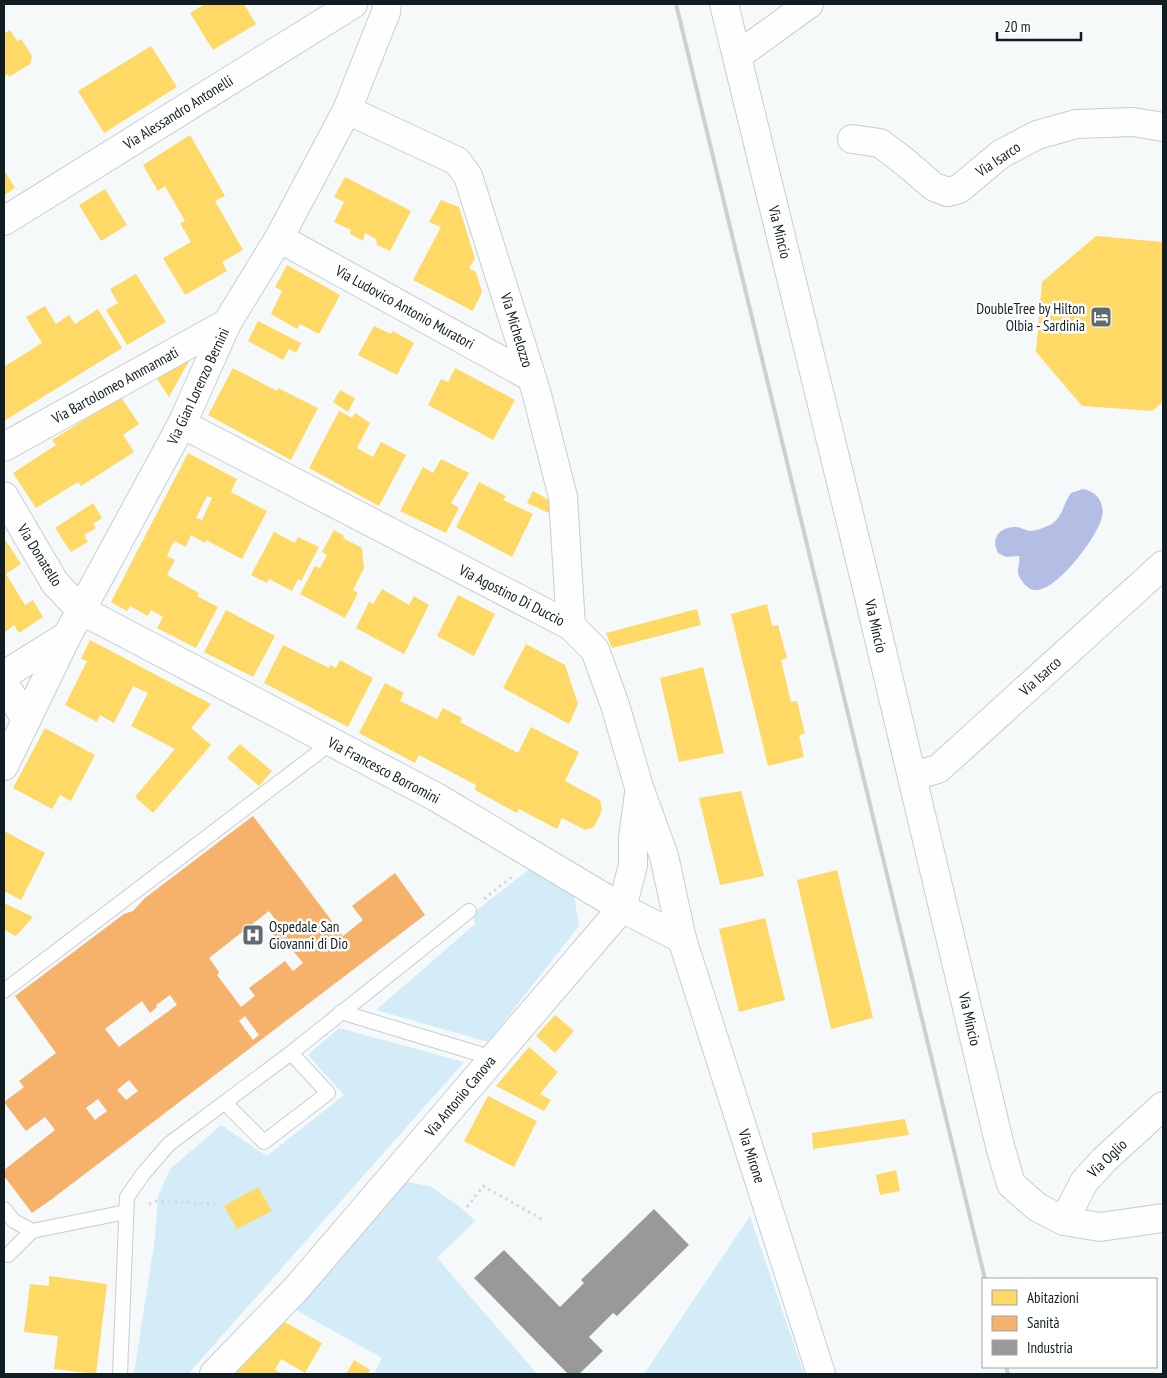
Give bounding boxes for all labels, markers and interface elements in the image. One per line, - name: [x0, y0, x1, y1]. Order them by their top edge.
- scale bar: [997, 10, 1081, 42]
- text: 20 m: [1004, 17, 1030, 36]
- street label: Via Alessandro Antonelli: [119, 71, 236, 154]
- street label: Via Isarco: [971, 137, 1024, 181]
- street label: Via Mincio: [764, 203, 796, 260]
- street label: Via Ludovico Antonio Muratori: [331, 260, 478, 353]
- street label: Via Michelozzo: [496, 289, 537, 370]
- place label: DoubleTree by Hilton Olbia - Sardinia: [976, 299, 1085, 335]
- hotel icon: DoubleTree by Hilton Olbia - Sardinia: [1089, 305, 1113, 329]
- street label: Via Gian Lorenzo Bernini: [162, 325, 233, 448]
- street label: Via Bartolomeo Ammannati: [48, 342, 182, 428]
- street label: Via Donatello: [13, 519, 67, 590]
- street label: Via Agostino Di Duccio: [455, 560, 568, 630]
- street label: Via Mincio: [860, 597, 891, 654]
- street label: Via Isarco: [1014, 652, 1065, 700]
- street label: Via Francesco Borromini: [324, 732, 443, 808]
- place label: Ospedale San Giovanni di Dio: [269, 917, 348, 953]
- hospital icon: Ospedale San Giovanni di Dio: [241, 923, 265, 947]
- street label: Via Mincio: [954, 990, 985, 1047]
- street label: Via Antonio Canova: [420, 1052, 499, 1141]
- street label: Via Mirone: [734, 1126, 770, 1185]
- street label: Via Oglio: [1083, 1135, 1131, 1182]
- legend: [982, 1278, 1157, 1368]
- text: Abitazioni: [1027, 1288, 1079, 1307]
- text: Sanità: [1027, 1313, 1059, 1332]
- text: Industria: [1027, 1338, 1073, 1357]

